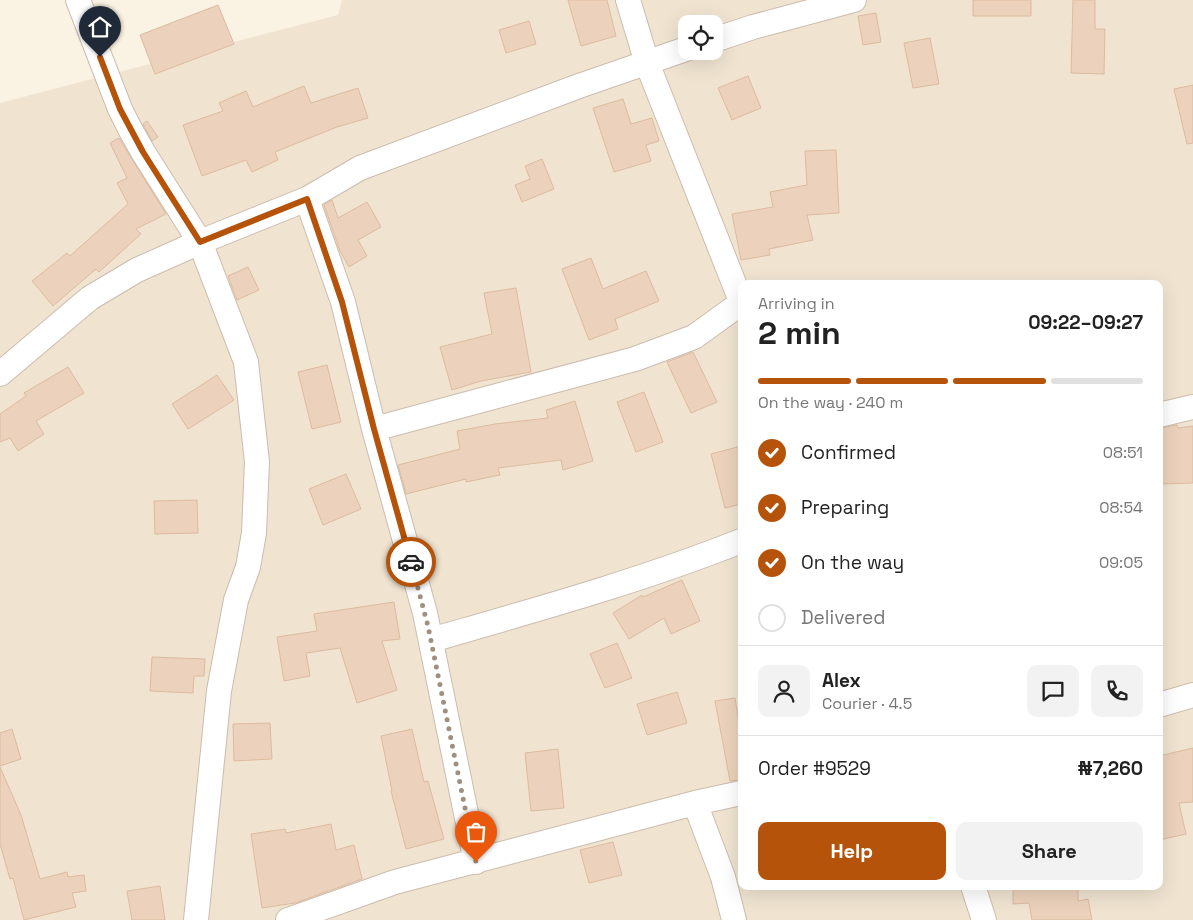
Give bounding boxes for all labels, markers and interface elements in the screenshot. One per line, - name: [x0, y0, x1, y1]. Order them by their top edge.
- pin: [79, 6, 121, 57]
- icon: home: [86, 13, 114, 41]
- map controls: [678, 15, 723, 60]
- button: locate: [678, 15, 723, 60]
- text: Arriving in: [758, 293, 835, 314]
- text: 09:22–09:27: [1028, 310, 1143, 335]
- text: 2 min: [758, 313, 841, 353]
- text: On the way · 240 m: [758, 392, 903, 413]
- icon: check: [758, 439, 786, 467]
- text: Confirmed: [801, 440, 896, 465]
- text: 08:51: [1103, 442, 1143, 463]
- icon: check: [758, 494, 786, 522]
- text: Preparing: [801, 495, 889, 520]
- text: 08:54: [1099, 497, 1143, 518]
- courier: [386, 537, 436, 587]
- icon: car: [397, 548, 425, 576]
- icon: check: [758, 549, 786, 577]
- text: On the way: [801, 550, 904, 575]
- text: 09:05: [1099, 552, 1143, 573]
- text: Delivered: [801, 605, 886, 630]
- button: person: [758, 665, 810, 717]
- button: chat: [1027, 665, 1079, 717]
- button: phone: [1091, 665, 1143, 717]
- text: Alex: [822, 668, 861, 693]
- text: Courier · 4.5: [822, 693, 912, 714]
- text: Order #9529: [758, 756, 871, 781]
- text: ₦7,260: [1078, 756, 1143, 781]
- pin: [455, 811, 497, 862]
- icon: bag: [462, 818, 490, 846]
- button: Help: [758, 822, 946, 880]
- button: Share: [956, 822, 1143, 880]

